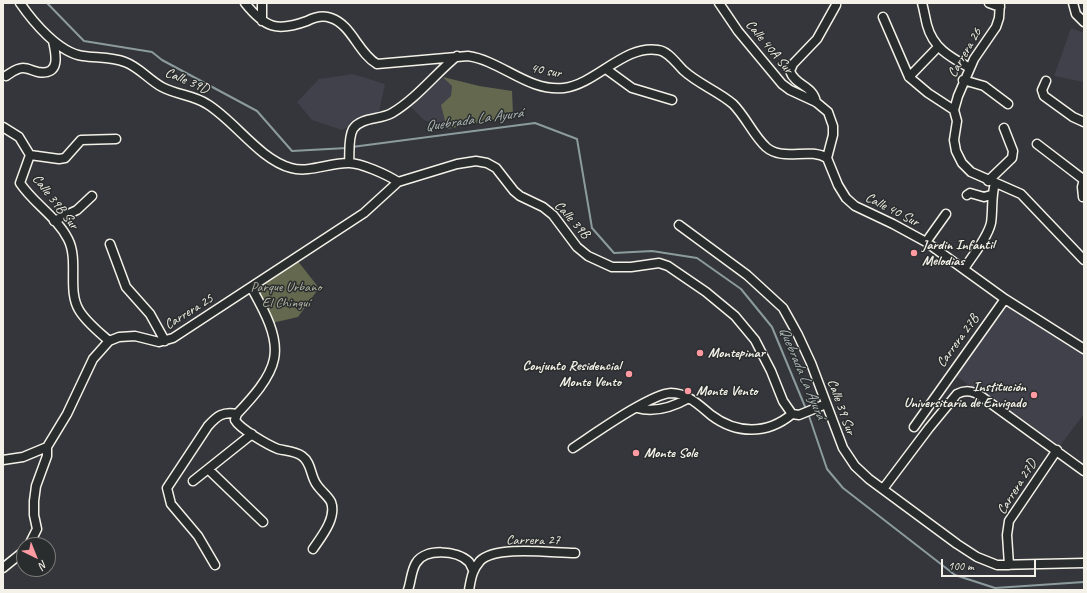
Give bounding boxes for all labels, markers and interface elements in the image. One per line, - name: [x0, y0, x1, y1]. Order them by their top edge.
- street label: Calle 40A Sur: [742, 17, 796, 77]
- street label: Carrera 26: [944, 25, 986, 81]
- street label: 40 sur: [529, 60, 563, 82]
- street label: Calle 39D: [163, 64, 211, 98]
- water label: Quebrada La Ayurá: [424, 104, 524, 136]
- street label: Calle 39B Sur: [28, 171, 82, 233]
- street label: Calle 40 Sur: [862, 189, 922, 231]
- street label: Calle 39B: [551, 198, 593, 242]
- place label: Jardin Infantil Melodias: [922, 237, 994, 270]
- marker: Jardin Infantil Melodias: [909, 248, 919, 258]
- park label: Parque Urbano El Chinguí: [251, 279, 321, 312]
- street label: Carrera 25: [162, 291, 216, 333]
- street label: Carrera 27B: [933, 311, 983, 371]
- water label: Quebrada La Ayurá: [774, 324, 830, 422]
- place label: Montepinar: [708, 345, 765, 361]
- marker: Montepinar: [695, 348, 705, 358]
- place label: Conjunto Residencial Monte Vento: [523, 358, 621, 390]
- marker: Conjunto Residencial Monte Vento: [624, 369, 634, 379]
- street label: Calle 39 Sur: [823, 377, 859, 437]
- place label: Institución Universitaria de Envigado: [904, 379, 1026, 412]
- place label: Monte Vento: [696, 383, 758, 399]
- marker: Monte Vento: [683, 386, 693, 396]
- marker: Institución Universitaria de Envigado: [1029, 390, 1039, 400]
- place label: Monte Sole: [644, 445, 697, 461]
- marker: Monte Sole: [631, 448, 641, 458]
- street label: Carrera 27D: [993, 456, 1041, 518]
- street label: Carrera 27: [506, 532, 560, 548]
- north arrow: [16, 537, 56, 577]
- scale bar: [943, 551, 1038, 577]
- text: N: [36, 558, 51, 572]
- text: 100 m: [948, 558, 974, 574]

